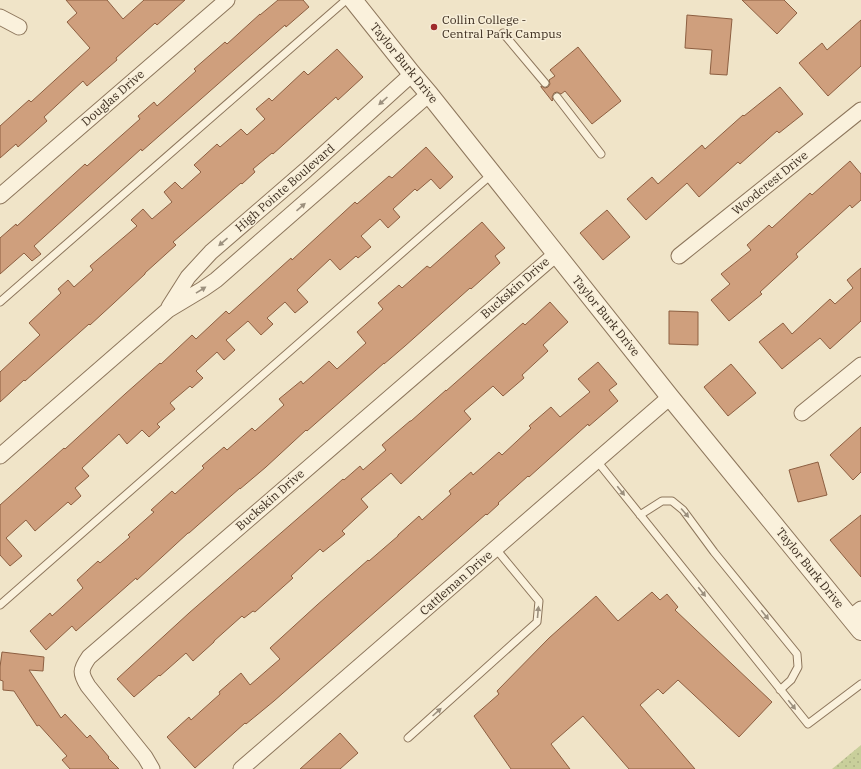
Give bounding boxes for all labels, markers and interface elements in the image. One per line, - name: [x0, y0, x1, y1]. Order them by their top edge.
- place label: Collin College - Central Park Campus: [442, 12, 562, 41]
- street label: Taylor Burk Drive: [367, 19, 441, 106]
- marker: Collin College - Central Park Campus: [429, 22, 439, 32]
- street label: Douglas Drive: [78, 66, 147, 129]
- one-way arrow: [378, 96, 388, 105]
- street label: High Pointe Boulevard: [232, 140, 337, 235]
- street label: Woodcrest Drive: [729, 147, 811, 218]
- one-way arrow: [295, 202, 306, 211]
- one-way arrow: [217, 238, 228, 247]
- street label: Buckskin Drive: [477, 254, 552, 321]
- street label: Taylor Burk Drive: [569, 272, 643, 359]
- one-way arrow: [196, 286, 206, 294]
- street label: Buckskin Drive: [232, 466, 307, 533]
- one-way arrow: [617, 486, 625, 497]
- one-way arrow: [680, 507, 689, 518]
- street label: Taylor Burk Drive: [773, 524, 847, 611]
- street label: Cattleman Drive: [416, 547, 495, 618]
- one-way arrow: [698, 587, 707, 598]
- one-way arrow: [535, 606, 542, 618]
- one-way arrow: [761, 609, 769, 620]
- one-way arrow: [788, 699, 797, 710]
- one-way arrow: [432, 707, 443, 716]

